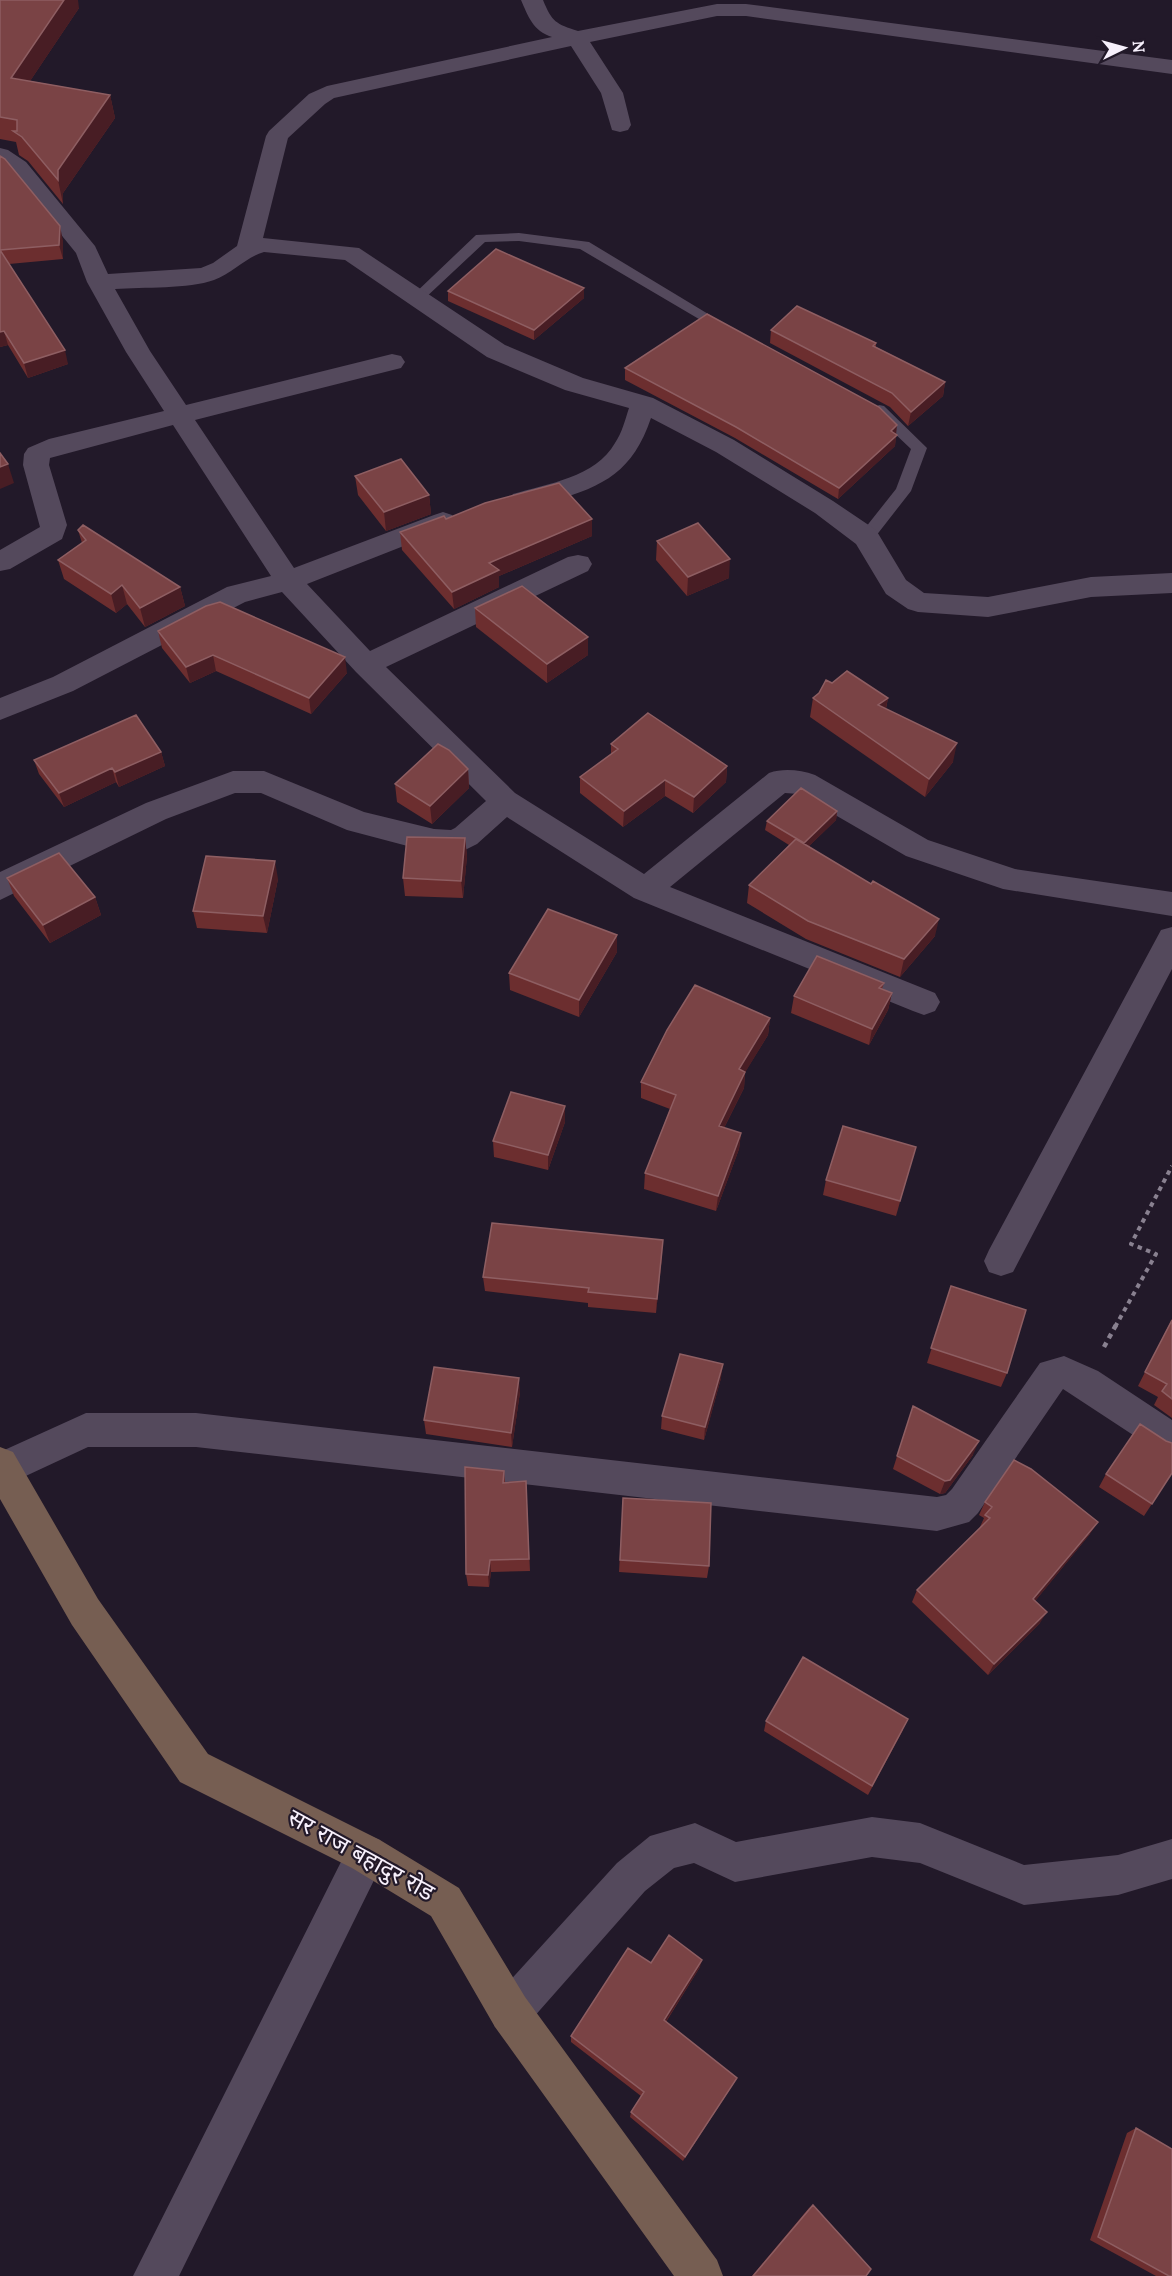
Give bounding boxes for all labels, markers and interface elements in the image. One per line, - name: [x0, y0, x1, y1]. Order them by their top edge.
- north arrow: [1094, 18, 1154, 78]
- text: N: [1128, 40, 1149, 54]
- street label: सर राज बहादुर रोड: [282, 1802, 441, 1908]

